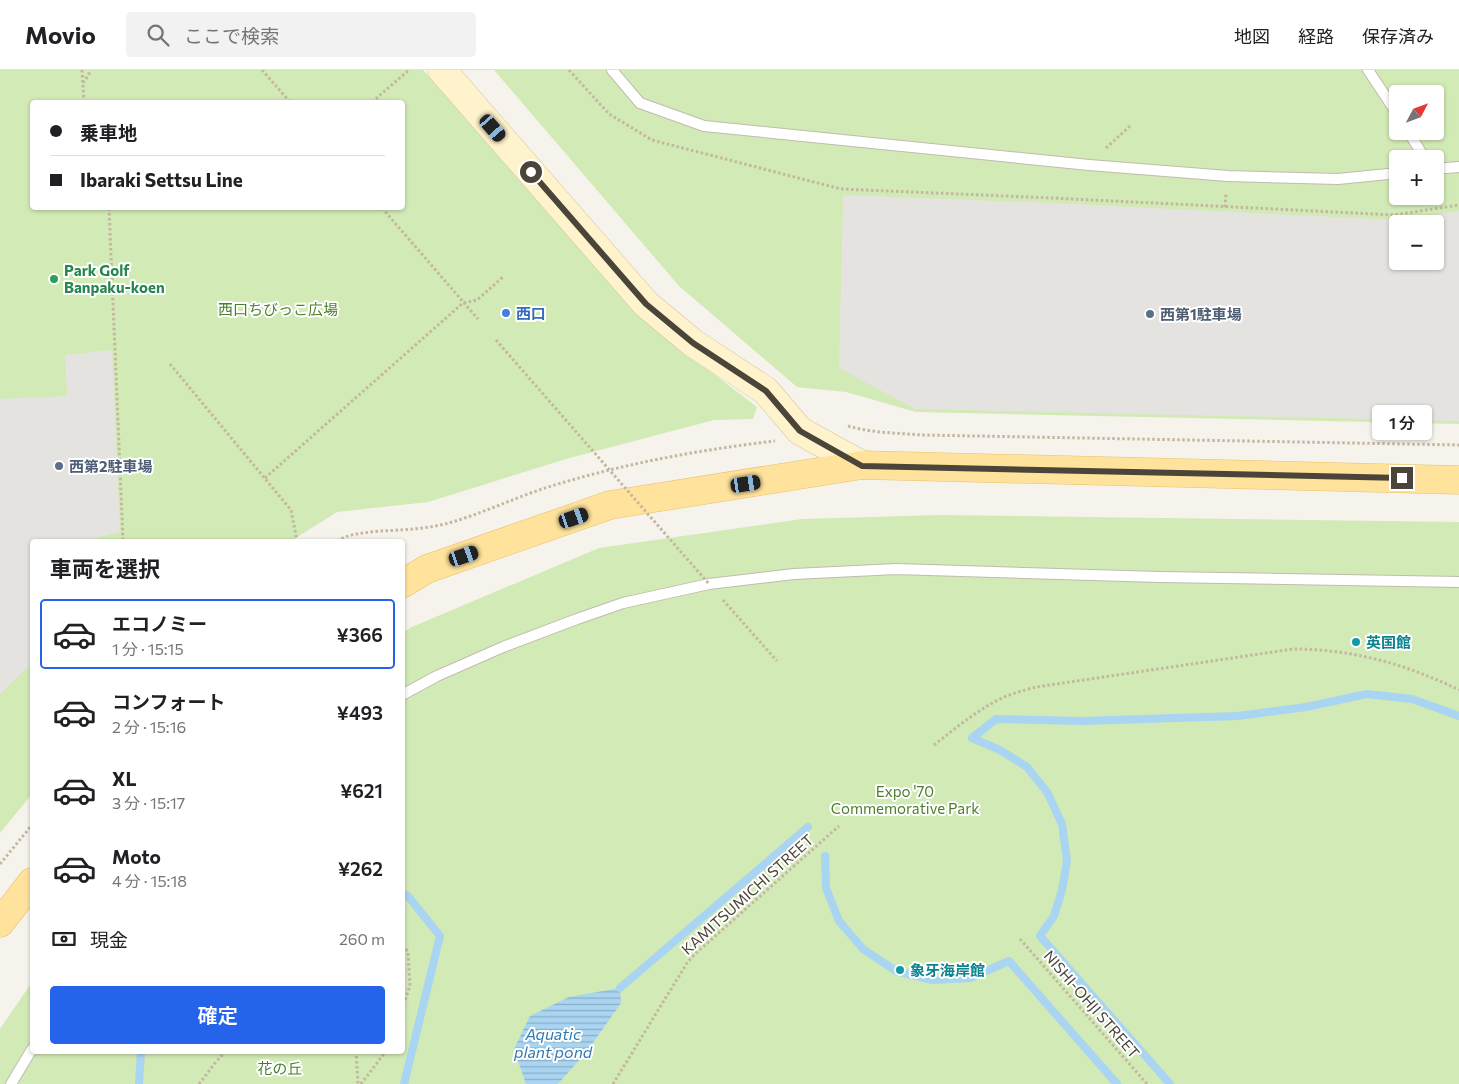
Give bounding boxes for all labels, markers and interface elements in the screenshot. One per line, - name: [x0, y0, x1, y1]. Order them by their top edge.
- search box: [126, 12, 476, 57]
- text: Movio: [25, 20, 96, 49]
- icon: search: [144, 21, 172, 49]
- text: ここで検索: [184, 24, 279, 47]
- text: 地図: [1234, 25, 1270, 47]
- text: 経路: [1298, 25, 1334, 47]
- text: 保存済み: [1362, 25, 1434, 47]
- north arrow: [1389, 85, 1444, 140]
- map controls: [1389, 85, 1444, 270]
- car: [477, 112, 508, 144]
- text: 乗車地: [80, 121, 137, 144]
- button: +: [1389, 150, 1444, 205]
- route start: [520, 161, 542, 183]
- text: Ibaraki Settsu Line: [80, 168, 243, 191]
- button: −: [1389, 215, 1444, 270]
- place label: Park Golf Banpaku-koen: [64, 261, 165, 296]
- marker: Park Golf Banpaku-koen: [48, 273, 60, 285]
- park label: 西口ちびっこ広場: [218, 300, 338, 318]
- place label: 西口: [516, 304, 546, 322]
- place label: 西第1駐車場: [1160, 305, 1242, 323]
- marker: 西口: [500, 307, 512, 319]
- marker: 西第1駐車場: [1144, 308, 1156, 320]
- callout: 1 分: [1372, 406, 1432, 440]
- text: 1 分: [1389, 413, 1415, 432]
- place label: 西第2駐車場: [69, 457, 153, 475]
- marker: 西第2駐車場: [53, 460, 65, 472]
- route end: [1391, 467, 1413, 489]
- car: [730, 474, 761, 494]
- car: [557, 506, 590, 530]
- car: [447, 544, 480, 568]
- text: 車両を選択: [50, 555, 160, 582]
- icon: car: [52, 612, 97, 657]
- text: エコノミー: [112, 612, 207, 635]
- text: ¥366: [337, 623, 383, 646]
- place label: 英国館: [1366, 633, 1411, 651]
- marker: 英国館: [1350, 636, 1362, 648]
- text: 1 分 · 15:15: [112, 639, 184, 658]
- icon: car: [52, 690, 97, 735]
- text: コンフォート: [112, 690, 225, 713]
- text: ¥493: [337, 701, 383, 724]
- text: 2 分 · 15:16: [112, 717, 186, 736]
- text: XL: [112, 767, 137, 790]
- icon: car: [52, 768, 97, 813]
- text: ¥621: [340, 779, 383, 802]
- park label: Expo '70 Commemorative Park: [831, 782, 979, 817]
- text: 3 分 · 15:17: [112, 793, 185, 812]
- street label: KAMITSUMICHI STREET: [677, 830, 817, 958]
- text: Moto: [112, 845, 161, 868]
- icon: car: [52, 846, 97, 891]
- text: ¥262: [338, 857, 383, 880]
- text: 4 分 · 15:18: [112, 871, 187, 890]
- icon: cash: [50, 925, 78, 953]
- text: 現金: [90, 928, 128, 951]
- text: 260 m: [339, 929, 385, 948]
- street label: NISHI-OHJI STREET: [1040, 947, 1144, 1062]
- place label: 象牙海岸館: [910, 961, 985, 979]
- marker: 象牙海岸館: [894, 964, 906, 976]
- button: 確定: [50, 986, 385, 1044]
- water label: Aquatic plant pond: [513, 1024, 593, 1061]
- park label: 花の丘: [257, 1059, 303, 1077]

